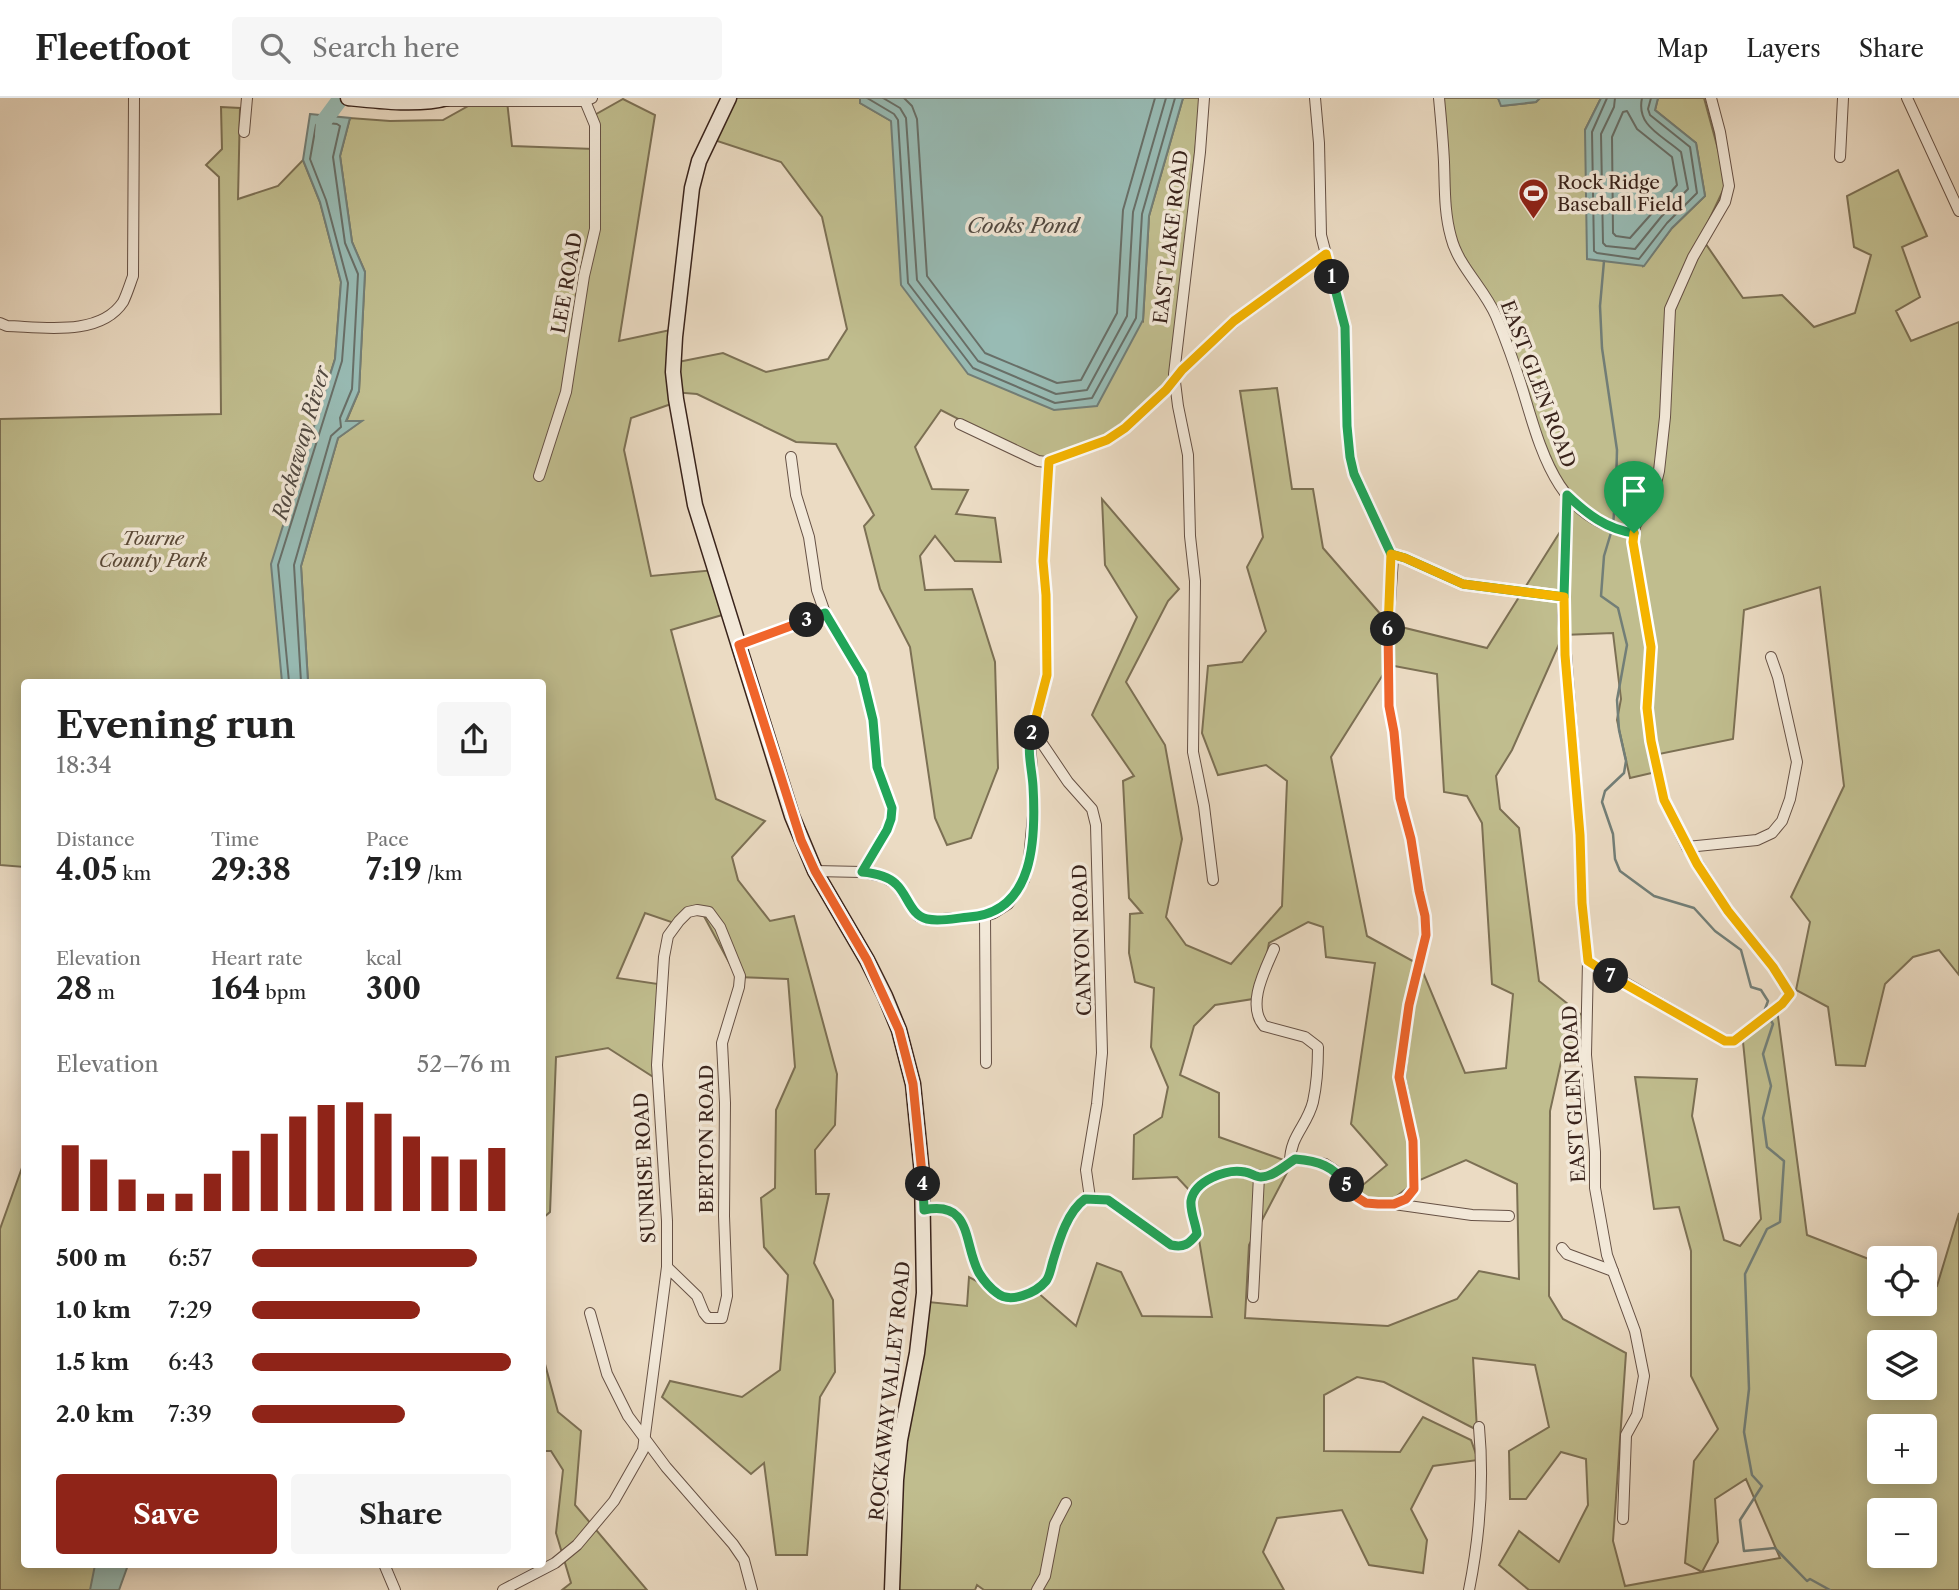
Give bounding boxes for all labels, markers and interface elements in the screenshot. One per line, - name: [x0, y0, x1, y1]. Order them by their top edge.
- search box: [232, 17, 722, 80]
- text: Fleetfoot: [35, 28, 190, 69]
- icon: search: [256, 29, 294, 67]
- text: Search here: [312, 32, 460, 64]
- text: Map: [1657, 34, 1708, 63]
- text: Layers: [1746, 34, 1821, 63]
- text: Share: [1859, 34, 1924, 63]
- street label: EAST LAKE ROAD: [1149, 149, 1193, 325]
- place label: Rock Ridge Baseball Field: [1557, 171, 1683, 216]
- sports icon: Rock Ridge Baseball Field: [1517, 176, 1551, 220]
- water label: Cooks Pond: [967, 213, 1082, 238]
- street label: LEE ROAD: [547, 231, 587, 335]
- pin: 1: [1314, 260, 1350, 294]
- text: 1: [1327, 265, 1336, 288]
- street label: EAST GLEN ROAD: [1495, 297, 1581, 471]
- water label: Rockaway River: [266, 362, 335, 525]
- pin: [1604, 461, 1664, 533]
- icon: arrive: [1615, 472, 1653, 510]
- park label: Tourne County Park: [99, 527, 208, 572]
- pin: 3: [790, 602, 824, 638]
- text: 3: [801, 608, 812, 631]
- pin: 6: [1370, 612, 1406, 646]
- text: 6: [1382, 617, 1393, 640]
- text: Evening run: [56, 701, 296, 748]
- button: share: [437, 702, 511, 776]
- pin: 2: [1014, 716, 1050, 750]
- text: 2: [1026, 721, 1037, 744]
- text: 18:34: [56, 751, 112, 779]
- text: Distance: [56, 828, 135, 851]
- text: Time: [211, 828, 259, 851]
- text: Pace: [366, 828, 409, 851]
- text: 4.05: [56, 851, 117, 888]
- text: 29:38: [211, 851, 291, 888]
- text: 7:19: [366, 851, 422, 888]
- text: km: [117, 862, 151, 885]
- text: /km: [422, 862, 463, 885]
- street label: CANYON ROAD: [1068, 864, 1096, 1016]
- text: Elevation: [56, 947, 141, 970]
- text: Heart rate: [211, 947, 303, 970]
- text: kcal: [366, 947, 402, 970]
- pin: 7: [1594, 958, 1628, 994]
- text: 7: [1606, 964, 1615, 987]
- text: 28: [56, 970, 92, 1007]
- text: 164: [211, 970, 260, 1007]
- text: 300: [366, 970, 421, 1007]
- text: m: [92, 981, 115, 1004]
- text: bpm: [260, 981, 306, 1004]
- street label: EAST GLEN ROAD: [1558, 1005, 1590, 1183]
- text: Elevation: [56, 1050, 159, 1078]
- text: 52–76 m: [417, 1050, 511, 1078]
- street label: BERTON ROAD: [695, 1065, 718, 1213]
- street label: SUNRISE ROAD: [630, 1092, 660, 1244]
- pin: 4: [906, 1166, 940, 1202]
- pin: 5: [1330, 1168, 1364, 1202]
- text: 4: [917, 1172, 928, 1195]
- text: 5: [1341, 1173, 1352, 1196]
- text: 500 m: [56, 1244, 127, 1272]
- text: 6:57: [168, 1244, 212, 1272]
- map controls: [1867, 1246, 1937, 1568]
- button: locate: [1867, 1246, 1937, 1316]
- street label: ROCKAWAY VALLEY ROAD: [865, 1260, 915, 1522]
- text: 1.0 km: [56, 1296, 131, 1324]
- text: 7:29: [168, 1296, 212, 1324]
- button: layers: [1867, 1330, 1937, 1400]
- text: 1.5 km: [56, 1348, 129, 1376]
- text: 6:43: [168, 1348, 214, 1376]
- text: 2.0 km: [56, 1400, 134, 1428]
- text: 7:39: [168, 1400, 212, 1428]
- button: +: [1867, 1414, 1937, 1484]
- button: Save: [56, 1474, 277, 1554]
- button: Share: [291, 1474, 511, 1554]
- button: −: [1867, 1498, 1937, 1568]

